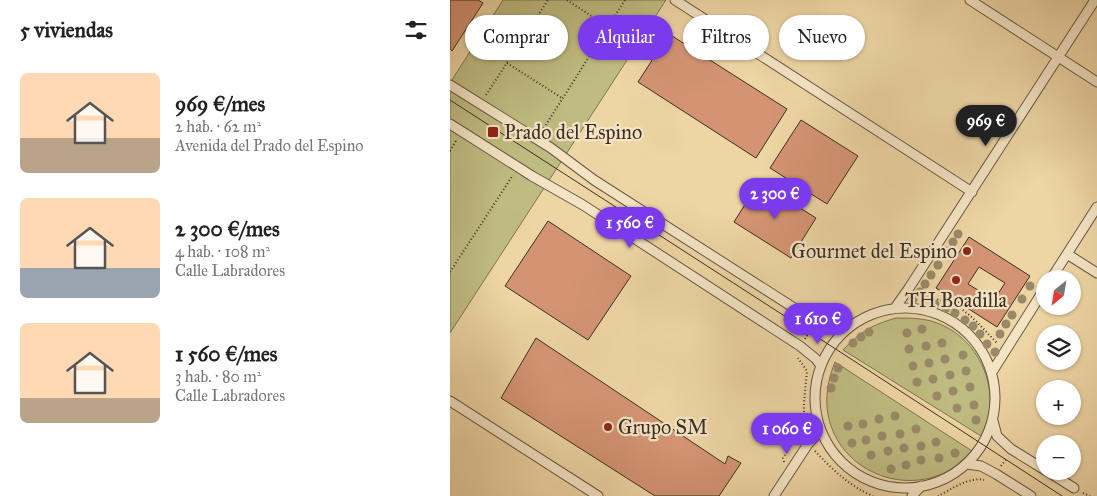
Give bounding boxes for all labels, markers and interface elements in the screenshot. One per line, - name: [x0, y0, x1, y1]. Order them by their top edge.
- chip: Comprar: [465, 15, 568, 60]
- chip: Alquilar: [578, 15, 673, 60]
- chip: Filtros: [683, 15, 769, 60]
- chip: Nuevo: [779, 15, 865, 60]
- icon: filters: [402, 16, 430, 44]
- text: 5 viviendas: [20, 17, 113, 43]
- text: 969 €/mes: [175, 91, 265, 117]
- icon: home: [60, 93, 120, 153]
- pin: 969 €: [951, 104, 1021, 147]
- text: 969 €: [967, 111, 1005, 130]
- text: 2 hab. · 62 m²: [175, 117, 261, 136]
- place label: Prado del Espino: [504, 120, 642, 144]
- marker: Prado del Espino: [486, 125, 500, 139]
- text: Avenida del Prado del Espino: [175, 136, 363, 155]
- pin: 2 300 €: [729, 178, 821, 220]
- text: 2 300 €: [750, 184, 800, 203]
- pin: 1 560 €: [584, 206, 676, 249]
- text: 1 560 €: [606, 213, 654, 232]
- text: 2 300 €/mes: [175, 216, 280, 242]
- icon: home: [60, 218, 120, 278]
- place label: Gourmet del Espino: [791, 239, 957, 263]
- text: 4 hab. · 108 m²: [175, 242, 270, 261]
- marker: Gourmet del Espino: [961, 245, 973, 257]
- text: Calle Labradores: [175, 261, 285, 280]
- north arrow: [1036, 270, 1081, 315]
- map controls: [1036, 270, 1081, 480]
- marker: TH Boadilla: [950, 274, 962, 286]
- place label: TH Boadilla: [905, 288, 1008, 312]
- pin: 1 610 €: [772, 302, 864, 345]
- text: 1 610 €: [795, 309, 841, 328]
- button: layers: [1036, 325, 1081, 370]
- text: 1 560 €/mes: [175, 341, 277, 367]
- icon: home: [60, 343, 120, 403]
- text: 3 hab. · 80 m²: [175, 367, 261, 386]
- button: +: [1036, 380, 1081, 425]
- text: Calle Labradores: [175, 386, 285, 405]
- pin: 1 060 €: [741, 412, 833, 455]
- place label: Grupo SM: [618, 415, 708, 439]
- text: 1 060 €: [762, 419, 812, 438]
- marker: Grupo SM: [602, 421, 614, 433]
- button: −: [1036, 435, 1081, 480]

